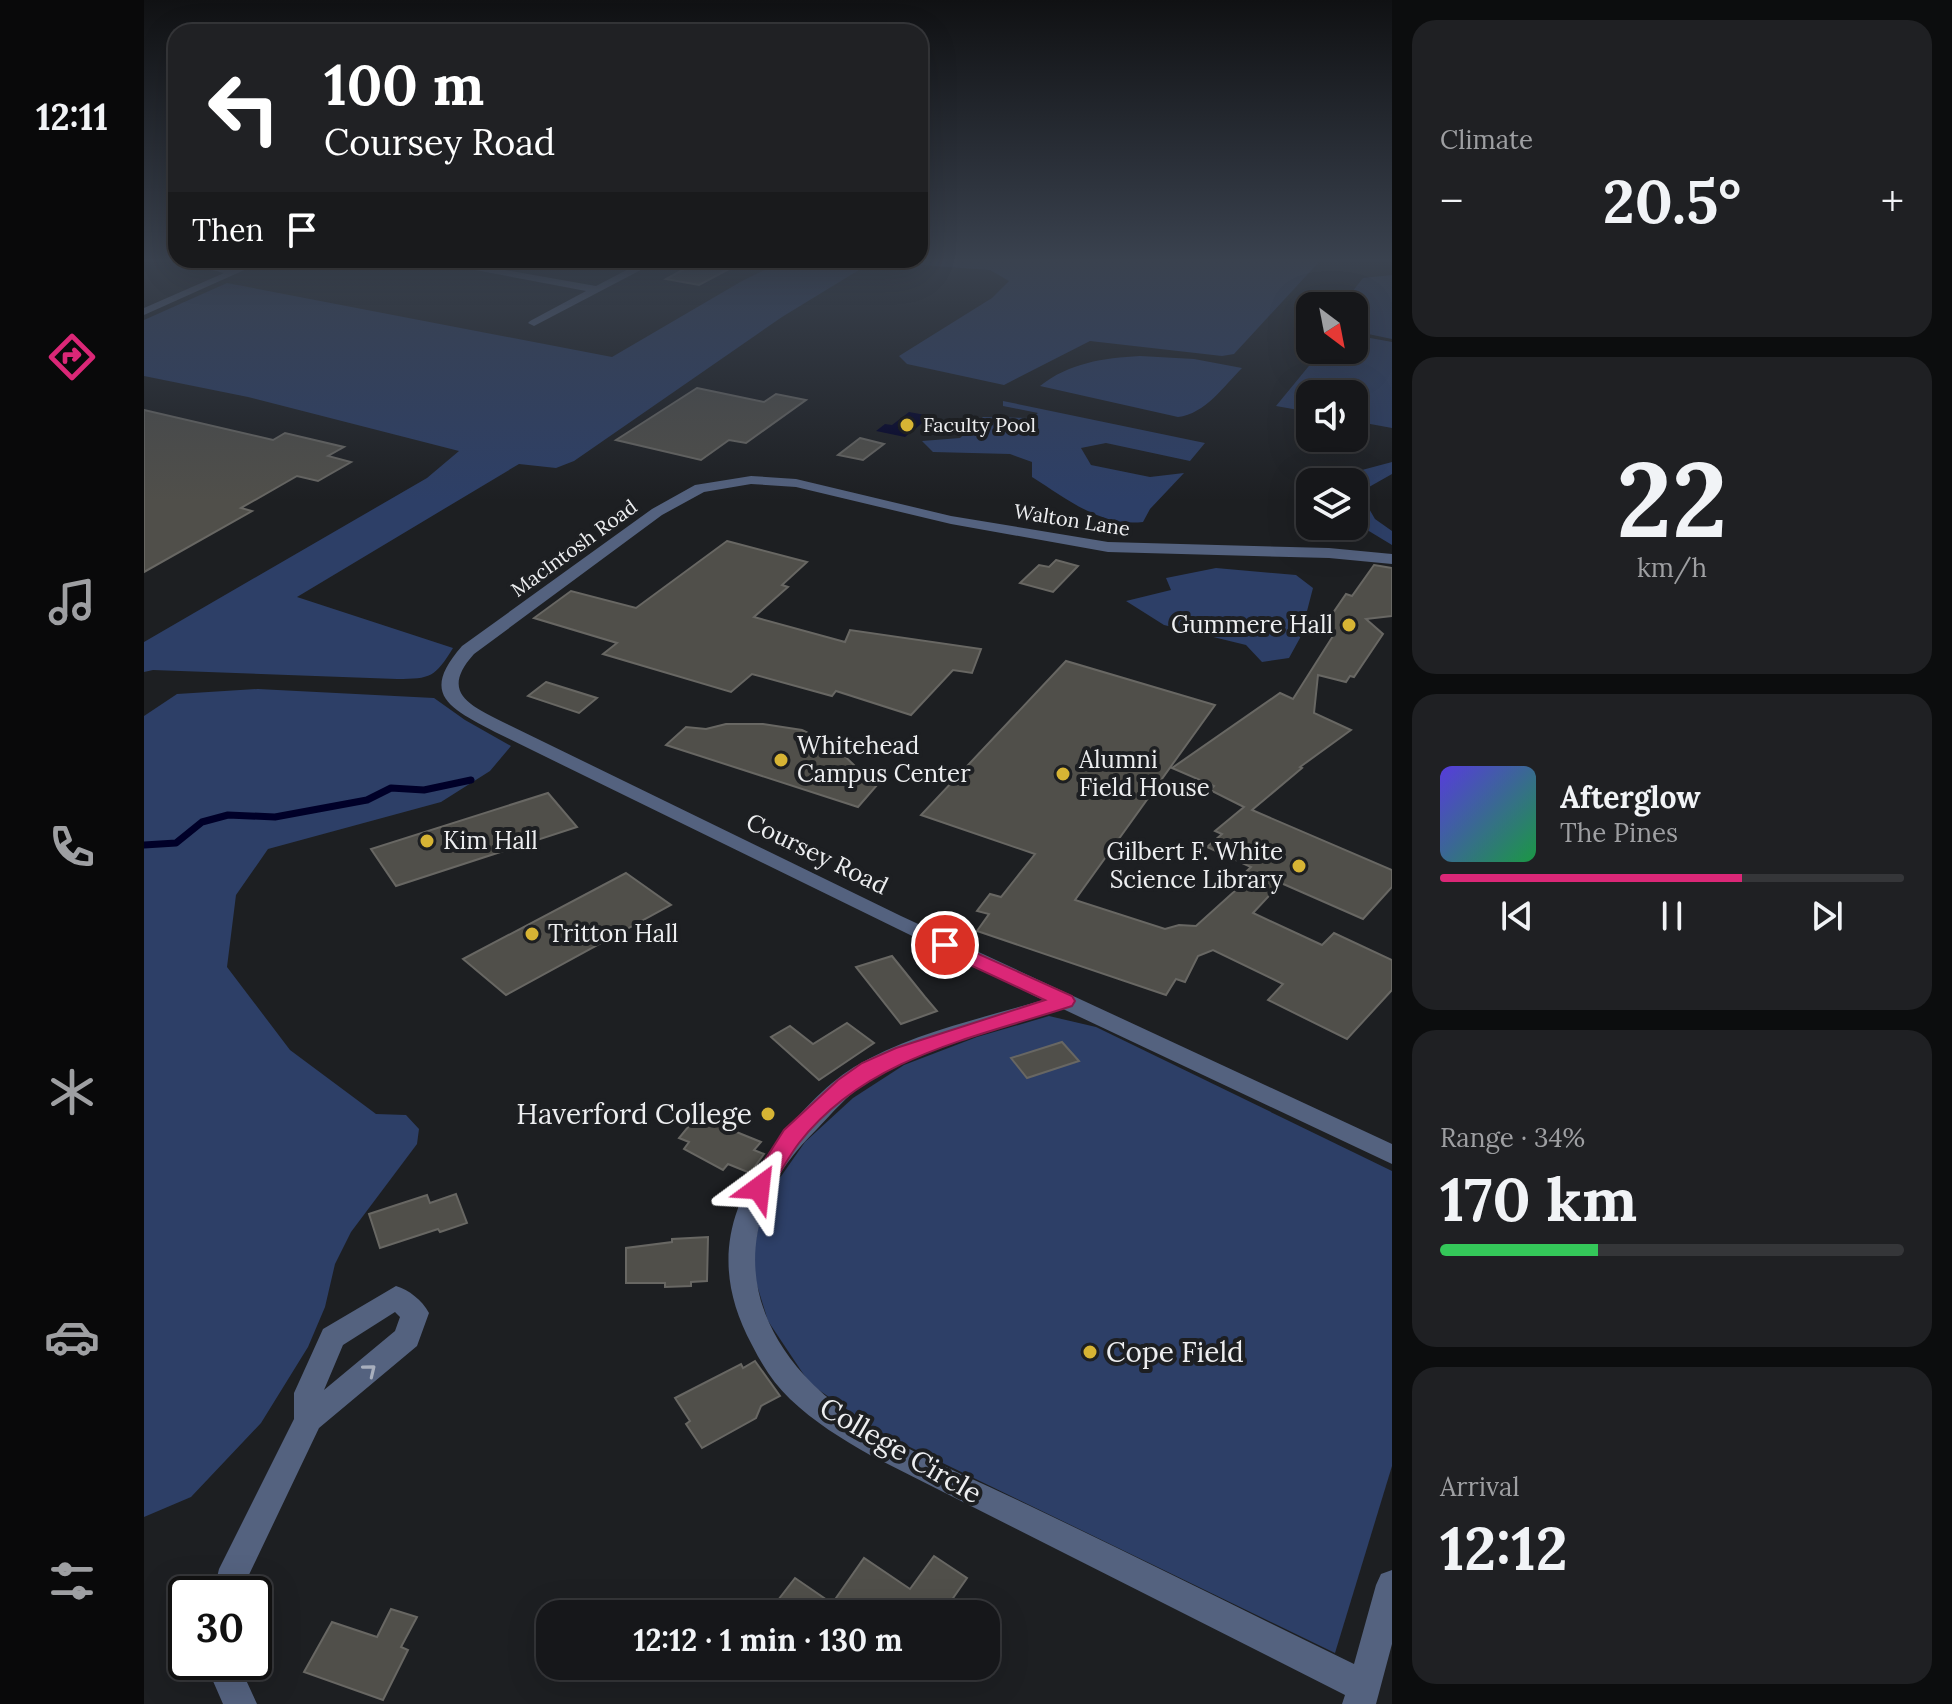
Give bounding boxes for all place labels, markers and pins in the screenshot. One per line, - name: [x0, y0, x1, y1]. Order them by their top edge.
- place label: Faculty Pool: [923, 412, 1036, 437]
- marker: Faculty Pool: [898, 416, 916, 434]
- place label: Gummere Hall: [1171, 609, 1333, 640]
- marker: Gummere Hall: [1340, 616, 1358, 634]
- place label: Whitehead Campus Center: [797, 730, 971, 789]
- place label: Alumni Field House: [1078, 744, 1210, 803]
- marker: Whitehead Campus Center: [772, 751, 790, 769]
- marker: Alumni Field House: [1054, 765, 1072, 783]
- place label: Kim Hall: [443, 825, 538, 856]
- marker: Kim Hall: [418, 832, 436, 850]
- place label: Gilbert F. White Science Library: [1106, 836, 1283, 895]
- marker: Gilbert F. White Science Library: [1290, 857, 1308, 875]
- pin: [911, 911, 979, 979]
- place label: Tritton Hall: [548, 918, 678, 949]
- marker: Tritton Hall: [523, 925, 541, 943]
- place label: Haverford College: [516, 1096, 752, 1132]
- marker: Haverford College: [759, 1105, 777, 1123]
- place label: Cope Field: [1106, 1334, 1244, 1370]
- marker: Cope Field: [1081, 1343, 1099, 1361]

